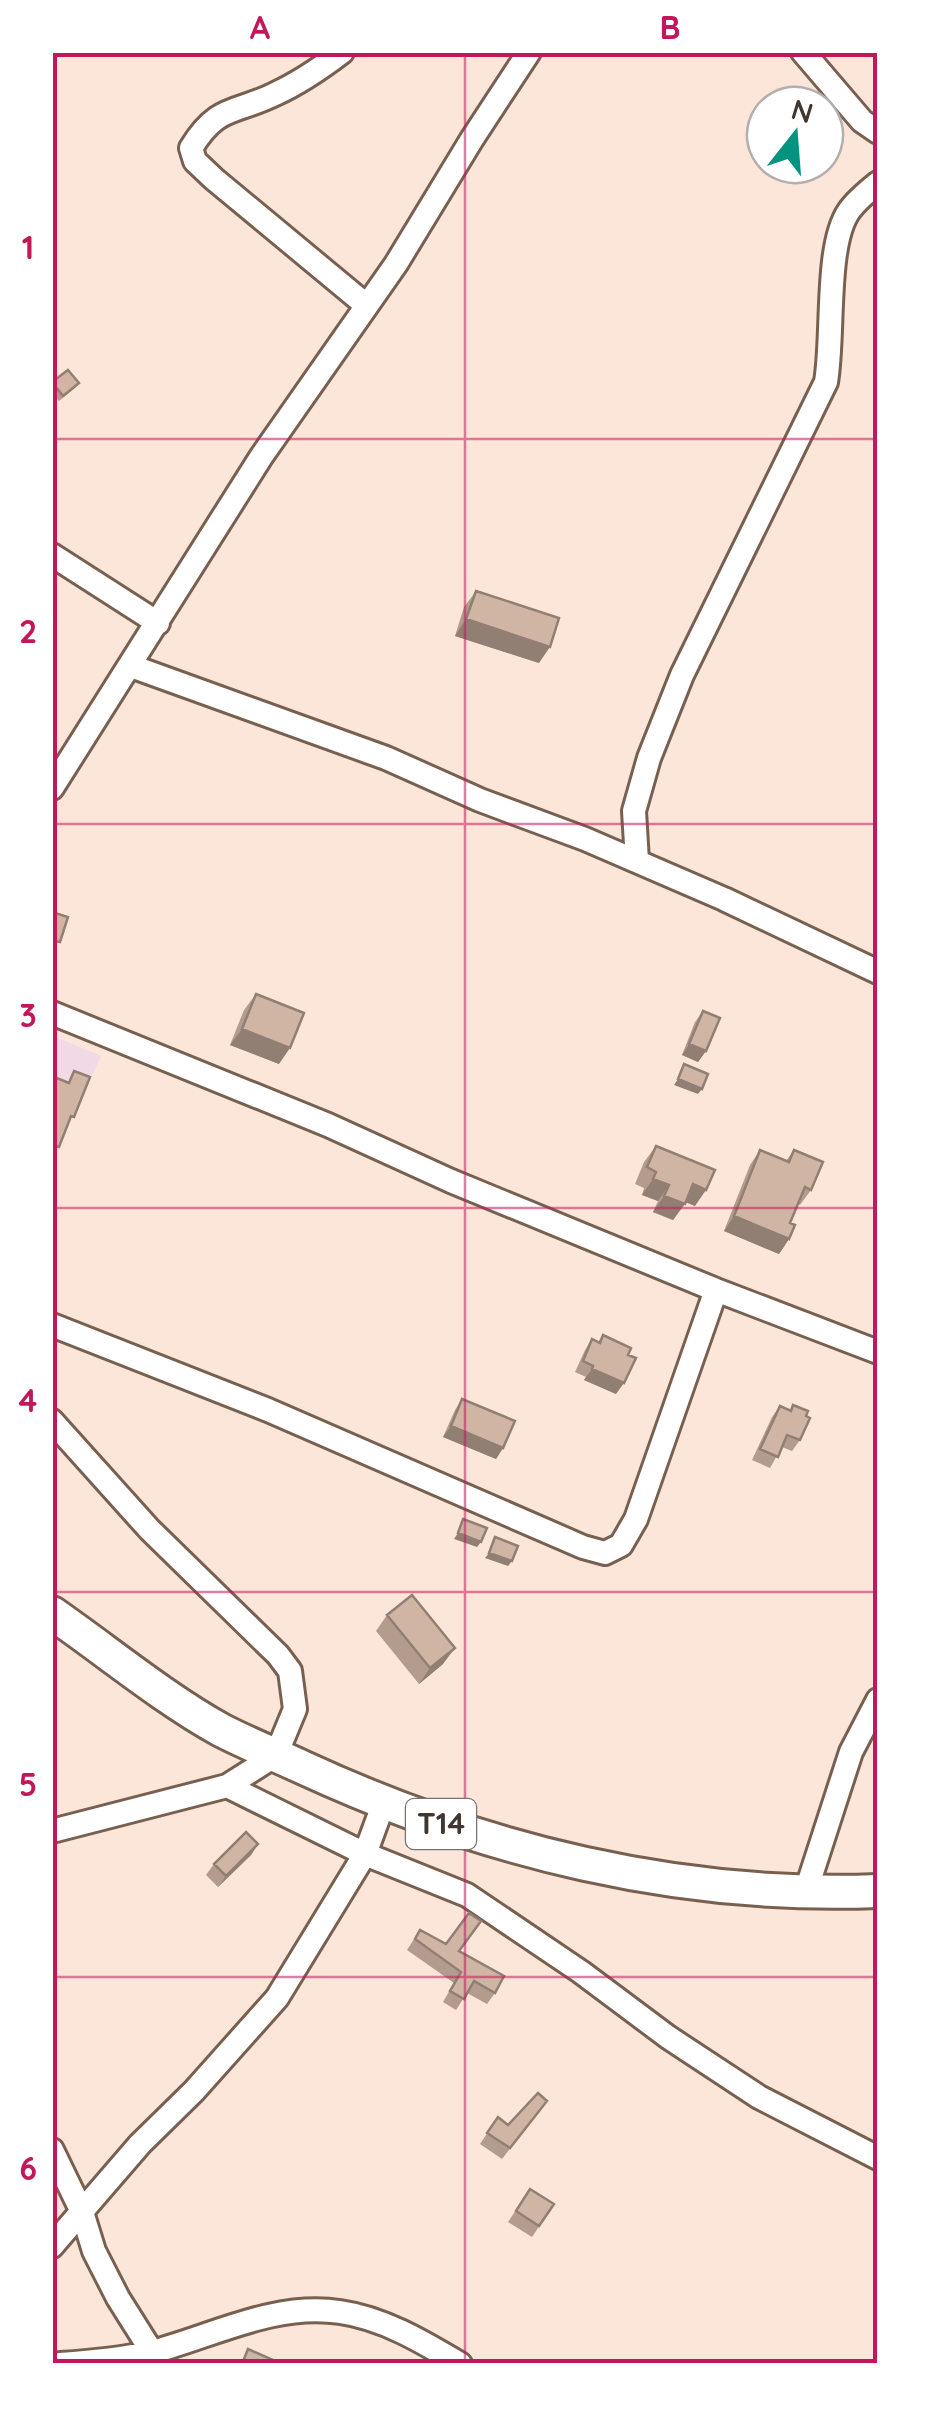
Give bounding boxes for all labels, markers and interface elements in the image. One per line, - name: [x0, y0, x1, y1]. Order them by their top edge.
- text: A: [250, 7, 271, 47]
- text: B: [660, 7, 680, 47]
- north arrow: [745, 85, 845, 185]
- text: N: [787, 91, 817, 130]
- text: 1: [22, 227, 34, 267]
- text: 2: [19, 611, 37, 651]
- text: 3: [19, 995, 37, 1035]
- text: 4: [19, 1380, 38, 1420]
- text: 5: [19, 1764, 37, 1804]
- road number: T14: [406, 1799, 476, 1849]
- text: 6: [19, 2148, 37, 2188]

